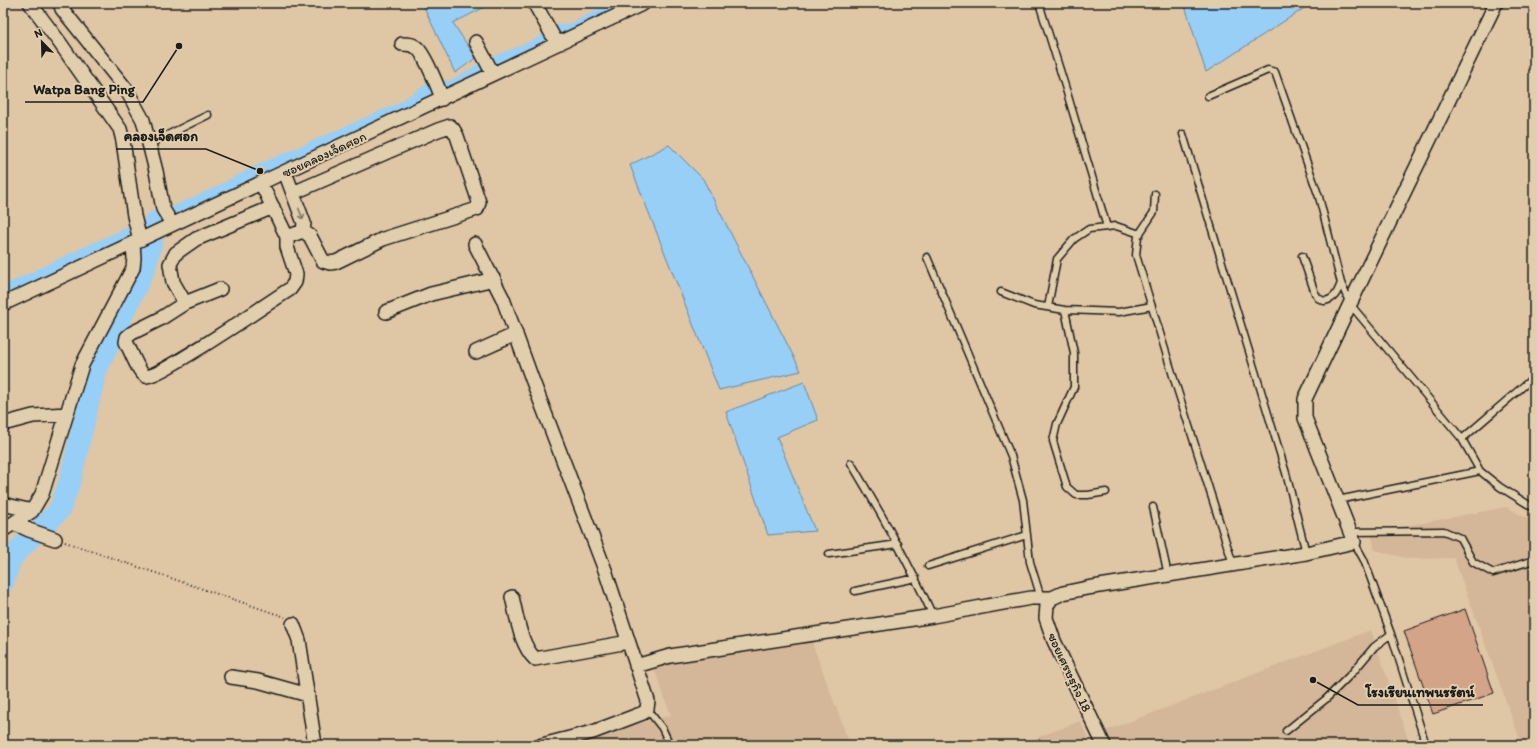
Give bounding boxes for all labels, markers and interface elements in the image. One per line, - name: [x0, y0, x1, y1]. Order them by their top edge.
- north arrow: [22, 22, 62, 62]
- text: N: [32, 26, 44, 41]
- callout: Watpa Bang Ping: [25, 76, 143, 102]
- text: Watpa Bang Ping: [33, 81, 136, 98]
- callout: คลองเจ็ดศอก: [116, 123, 206, 149]
- text: คลองเจ็ดศอก: [124, 128, 198, 145]
- street label: ซอยคลองเจ็ดศอก: [280, 128, 369, 181]
- one-way arrow: [298, 208, 305, 220]
- street label: ซอยเศรษฐกิจ 18: [1043, 630, 1094, 715]
- callout: โรงเรียนเทพนรรัตน์: [1358, 679, 1483, 705]
- text: โรงเรียนเทพนรรัตน์: [1364, 683, 1475, 701]

